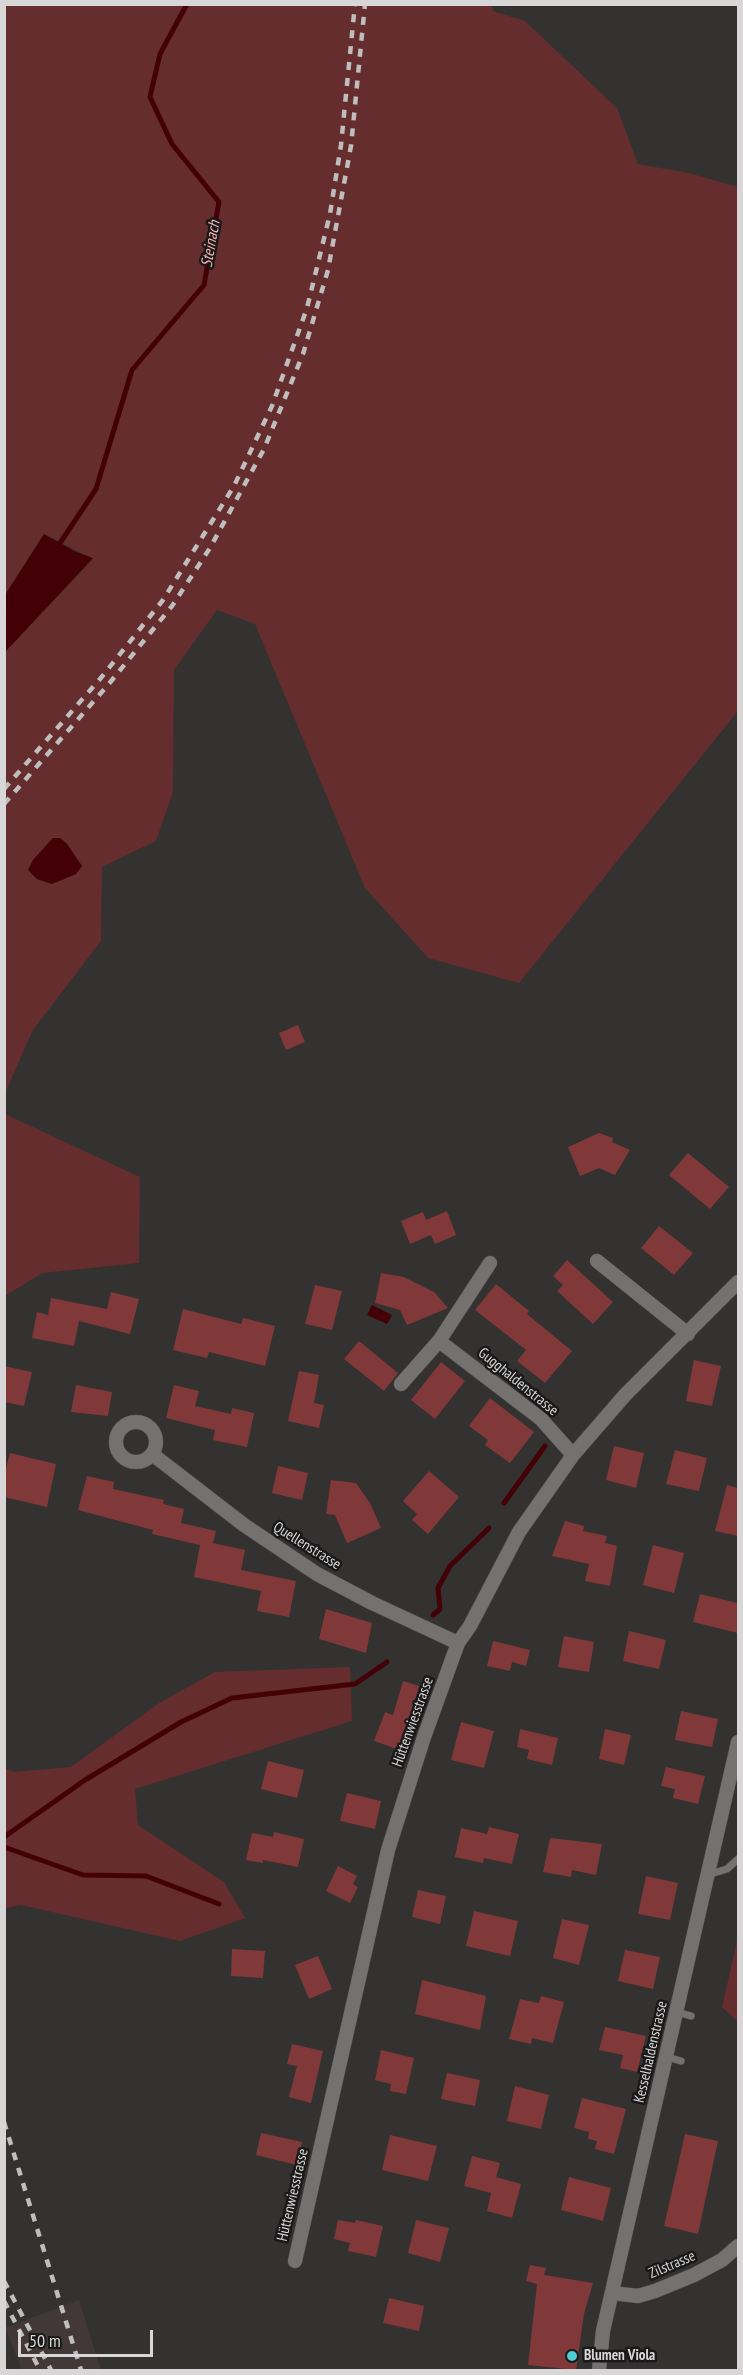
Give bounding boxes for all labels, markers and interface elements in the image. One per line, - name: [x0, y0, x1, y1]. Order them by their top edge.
- water label: Steinach: [197, 219, 225, 269]
- street label: Gugghaldenstrasse: [474, 1344, 562, 1420]
- street label: Quellenstrasse: [270, 1518, 344, 1574]
- street label: Hüttenwiesstrasse: [388, 1675, 438, 1769]
- street label: Kesselhaldenstrasse: [631, 1999, 671, 2105]
- street label: Hüttenwiesstrasse: [274, 2147, 312, 2243]
- street label: Zilstrasse: [646, 2247, 698, 2283]
- scale bar: [21, 2318, 156, 2356]
- text: 50 m: [29, 2329, 61, 2352]
- place label: Blumen Viola: [584, 2347, 655, 2365]
- marker: Blumen Viola: [565, 2349, 579, 2363]

